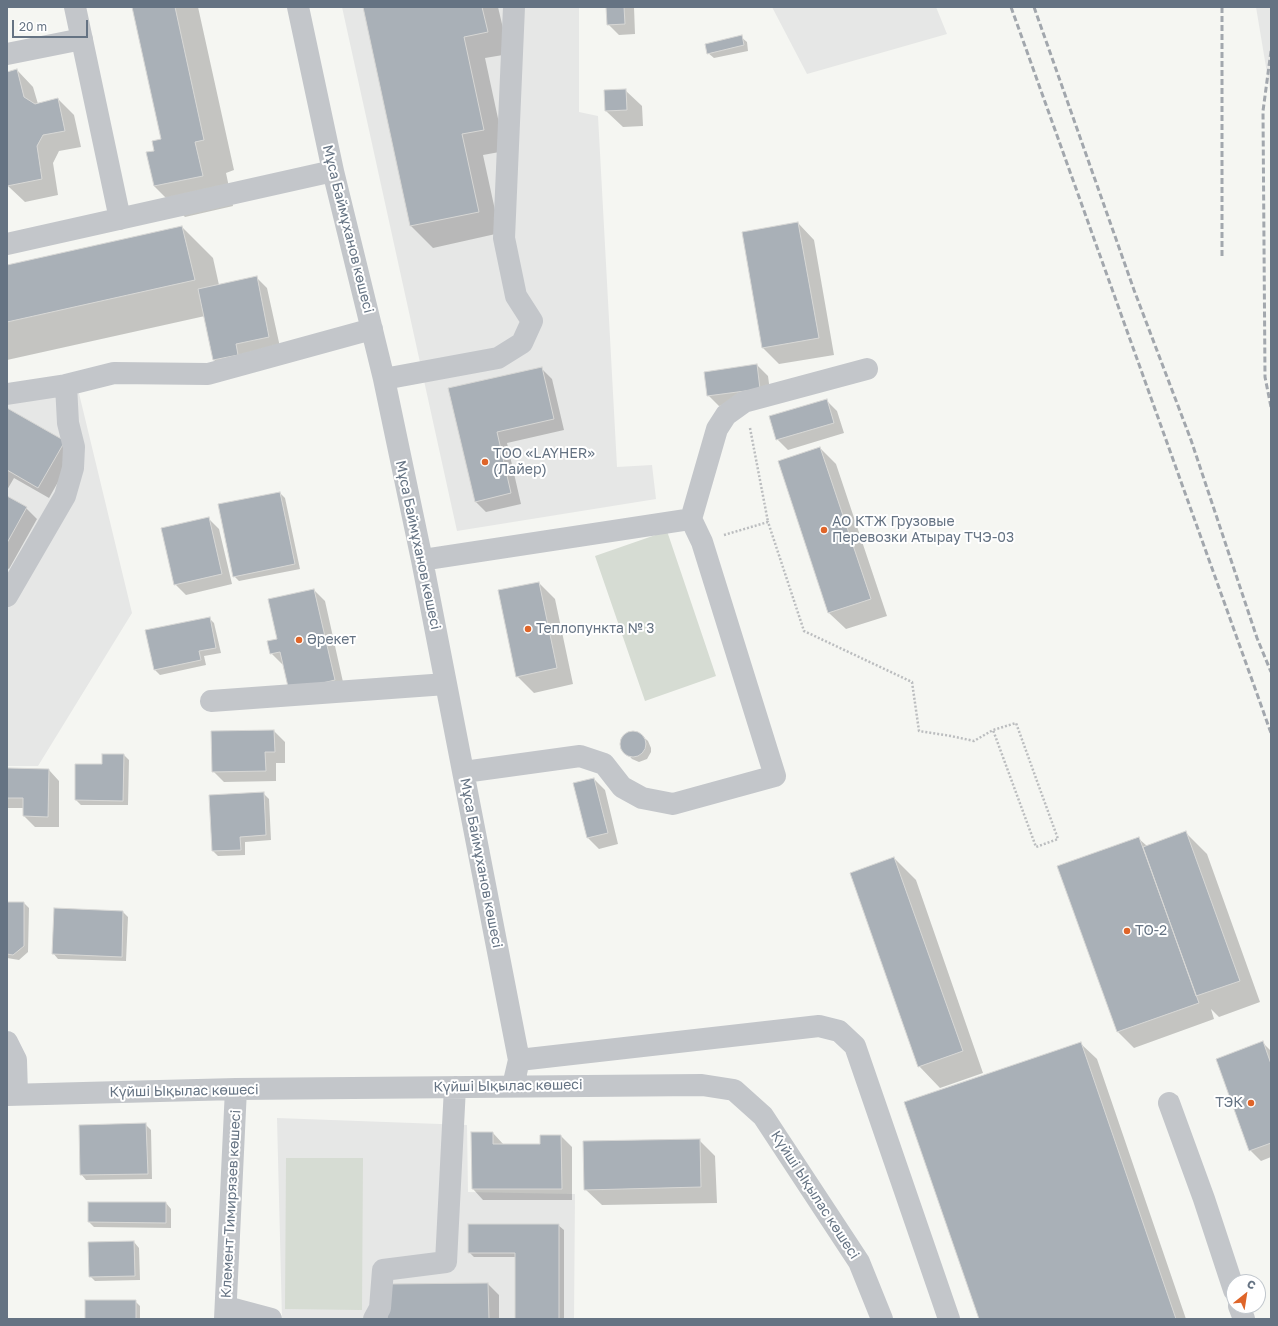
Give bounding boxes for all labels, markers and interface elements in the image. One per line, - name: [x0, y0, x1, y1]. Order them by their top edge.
- scale bar: [14, 12, 90, 38]
- text: 20 m: [19, 19, 47, 34]
- street label: Мұса Баймұханов көшесі: [319, 143, 377, 315]
- place label: ТОО «LAYHER» (Лайер): [493, 446, 595, 478]
- marker: ТОО «LAYHER» (Лайер): [480, 457, 490, 467]
- street label: Мұса Баймұханов көшесі: [392, 459, 444, 631]
- place label: АО КТЖ Грузовые Перевозки Атырау ТЧЭ-03: [832, 514, 1014, 546]
- marker: АО КТЖ Грузовые Перевозки Атырау ТЧЭ-03: [819, 525, 829, 535]
- place label: Теплопункта № 3: [536, 621, 654, 637]
- marker: Теплопункта № 3: [523, 624, 533, 634]
- place label: Әрекет: [307, 632, 356, 648]
- marker: Әрекет: [294, 635, 304, 645]
- street label: Мұса Баймұханов көшесі: [456, 777, 506, 949]
- place label: ТО-2: [1135, 923, 1167, 939]
- marker: ТО-2: [1122, 926, 1132, 936]
- street label: Күйші Ықылас көшесі: [433, 1076, 583, 1096]
- street label: Күйші Ықылас көшесі: [109, 1081, 259, 1101]
- place label: ТЭК: [1215, 1095, 1243, 1111]
- marker: ТЭК: [1246, 1098, 1256, 1108]
- street label: Клемент Тимирязев көшесі: [218, 1109, 244, 1299]
- street label: Күйші Ықылас көшесі: [767, 1128, 863, 1262]
- north arrow: [1226, 1274, 1266, 1314]
- text: С: [1245, 1276, 1258, 1292]

